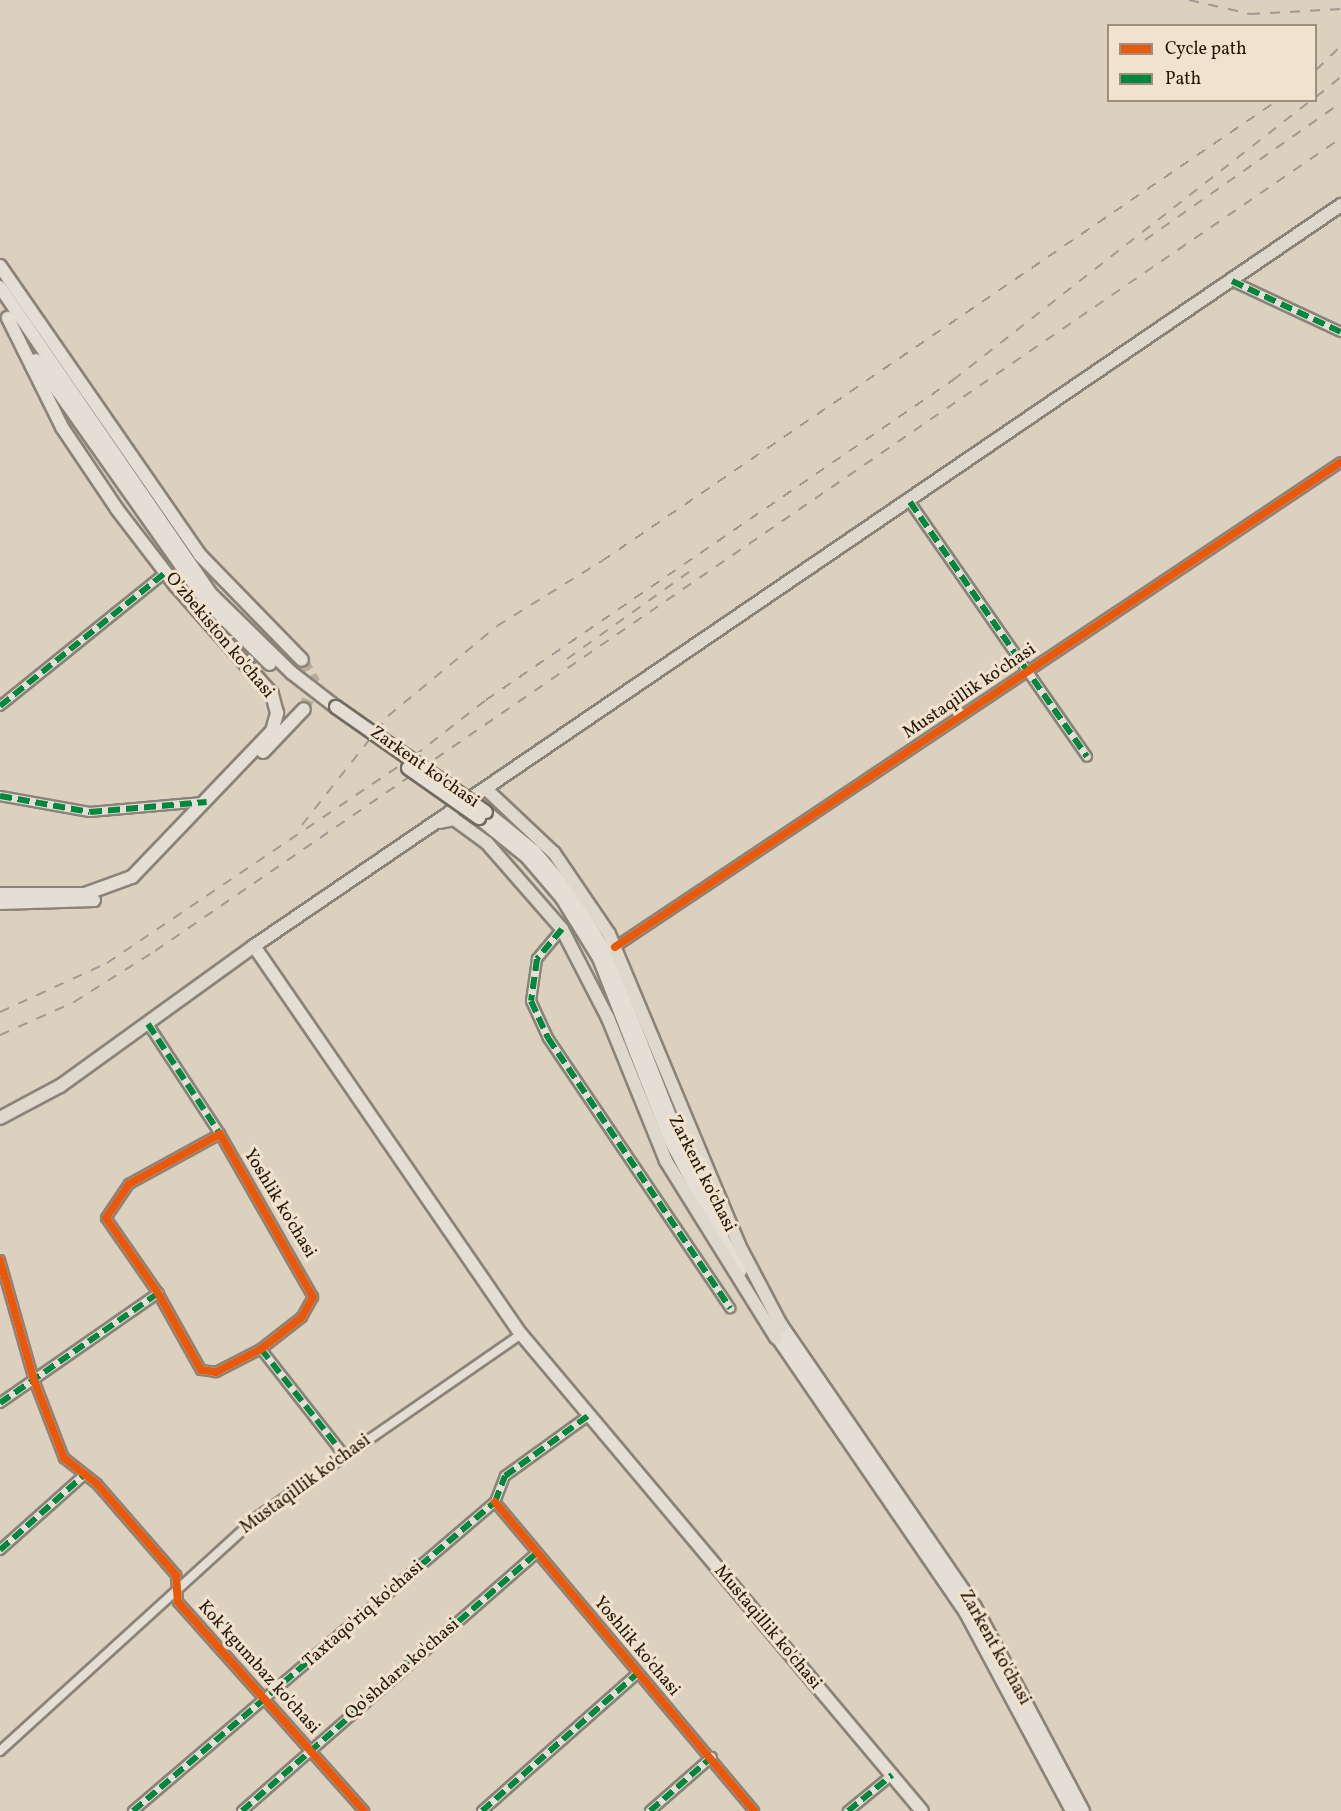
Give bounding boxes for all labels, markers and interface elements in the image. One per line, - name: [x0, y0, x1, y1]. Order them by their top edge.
- legend: [1107, 24, 1317, 102]
- text: Cycle path: [1165, 37, 1247, 62]
- text: Path: [1165, 67, 1201, 92]
- street label: O'zbekiston ko'chasi: [160, 568, 278, 704]
- street label: Mustaqillik ko'chasi: [899, 639, 1041, 745]
- street label: Zarkent ko'chasi: [365, 722, 483, 814]
- street label: Zarkent ko'chasi: [662, 1112, 740, 1236]
- street label: Yoshlik ko'chasi: [238, 1146, 320, 1262]
- street label: Mustaqillik ko'chasi: [237, 1430, 375, 1540]
- street label: Taxtaqo'riq ko'chasi: [299, 1557, 429, 1673]
- street label: Mustaqillik ko'chasi: [709, 1561, 825, 1695]
- street label: Zarkent ko'chasi: [954, 1587, 1034, 1709]
- street label: Yoshlik ko'chasi: [588, 1593, 684, 1701]
- street label: Kok'kgumbaz ko'chasi: [192, 1597, 324, 1739]
- street label: Qo'shdara ko'chasi: [341, 1614, 465, 1726]

